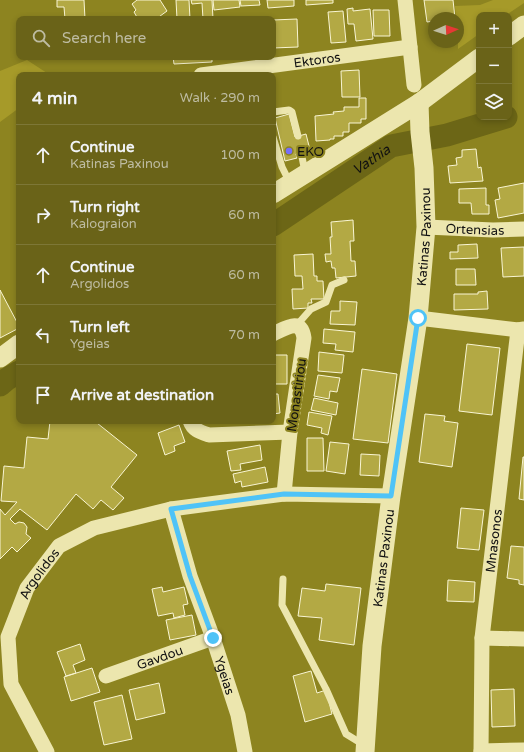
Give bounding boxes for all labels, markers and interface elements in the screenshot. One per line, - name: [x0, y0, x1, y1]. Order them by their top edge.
- north arrow: [428, 12, 464, 48]
- map controls: [476, 12, 512, 120]
- button: +: [476, 12, 512, 48]
- search box: [16, 16, 276, 60]
- icon: search: [30, 27, 52, 49]
- text: Search here: [62, 29, 146, 47]
- button: −: [476, 48, 512, 84]
- street label: Ektoros: [293, 49, 342, 72]
- button: layers: [476, 84, 512, 120]
- text: 4 min: [32, 88, 77, 109]
- text: Walk · 290 m: [180, 90, 260, 106]
- text: Continue: [70, 138, 134, 156]
- water label: Vathia: [349, 140, 394, 178]
- icon: ahead: [32, 144, 54, 166]
- place label: EKO: [297, 144, 324, 160]
- marker: EKO: [284, 146, 294, 156]
- text: 100 m: [220, 147, 260, 163]
- text: Katinas Paxinou: [70, 156, 169, 172]
- street label: Katinas Paxinou: [414, 187, 435, 287]
- text: Turn right: [70, 198, 140, 216]
- icon: right: [32, 204, 54, 226]
- text: 60 m: [228, 207, 260, 223]
- text: Kalograion: [70, 216, 137, 232]
- street label: Ortensias: [445, 221, 505, 239]
- text: Continue: [70, 258, 134, 276]
- icon: ahead: [32, 264, 54, 286]
- text: 60 m: [228, 267, 260, 283]
- text: Argolidos: [70, 276, 129, 292]
- route start: [409, 309, 427, 327]
- text: Turn left: [70, 318, 130, 336]
- icon: left: [32, 324, 54, 346]
- text: 70 m: [228, 327, 260, 343]
- text: Ygeias: [70, 336, 110, 352]
- street label: Monastiriou: [284, 357, 310, 433]
- icon: arrive: [32, 384, 54, 406]
- text: Arrive at destination: [70, 386, 214, 404]
- street label: Katinas Paxinou: [370, 508, 398, 608]
- street label: Mnasonos: [483, 508, 506, 573]
- street label: Argolidos: [16, 545, 63, 602]
- route end: [204, 629, 222, 647]
- street label: Gavdou: [135, 642, 185, 673]
- street label: Ygeias: [210, 654, 238, 697]

